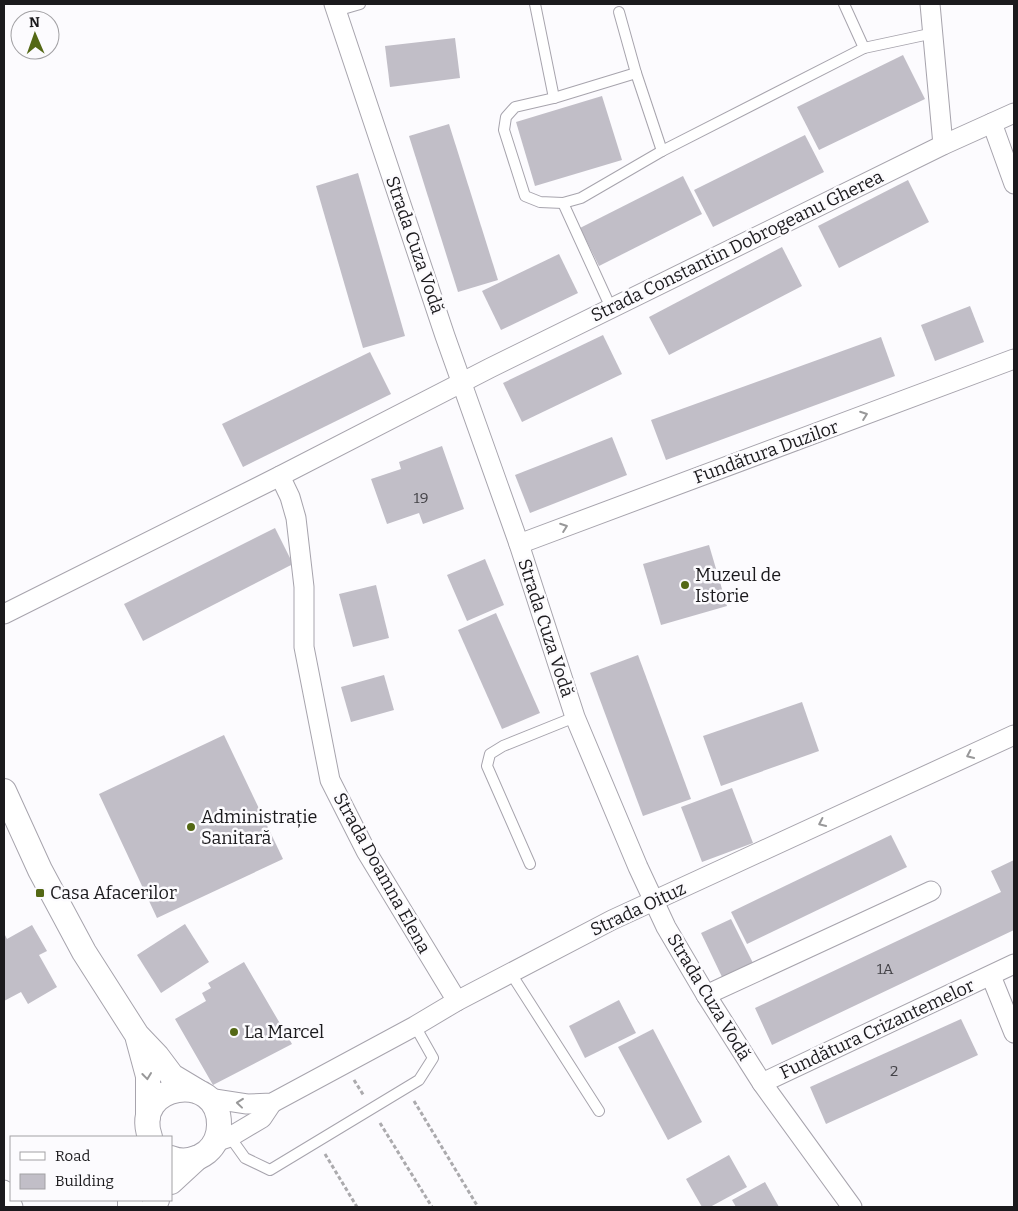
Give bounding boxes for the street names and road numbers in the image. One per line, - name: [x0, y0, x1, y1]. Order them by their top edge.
- street label: Strada Constantin Dobrogeanu Gherea: [587, 165, 887, 327]
- street label: Strada Cuza Vodă: [381, 173, 449, 317]
- street label: Fundătura Duzilor: [691, 416, 841, 488]
- street label: Strada Cuza Vodă: [513, 556, 579, 700]
- street label: Strada Doamna Elena: [329, 789, 435, 957]
- street label: Strada Oituz: [587, 877, 689, 941]
- street label: Strada Cuza Vodă: [662, 930, 756, 1065]
- street label: Fundătura Crizantemelor: [776, 974, 978, 1084]

